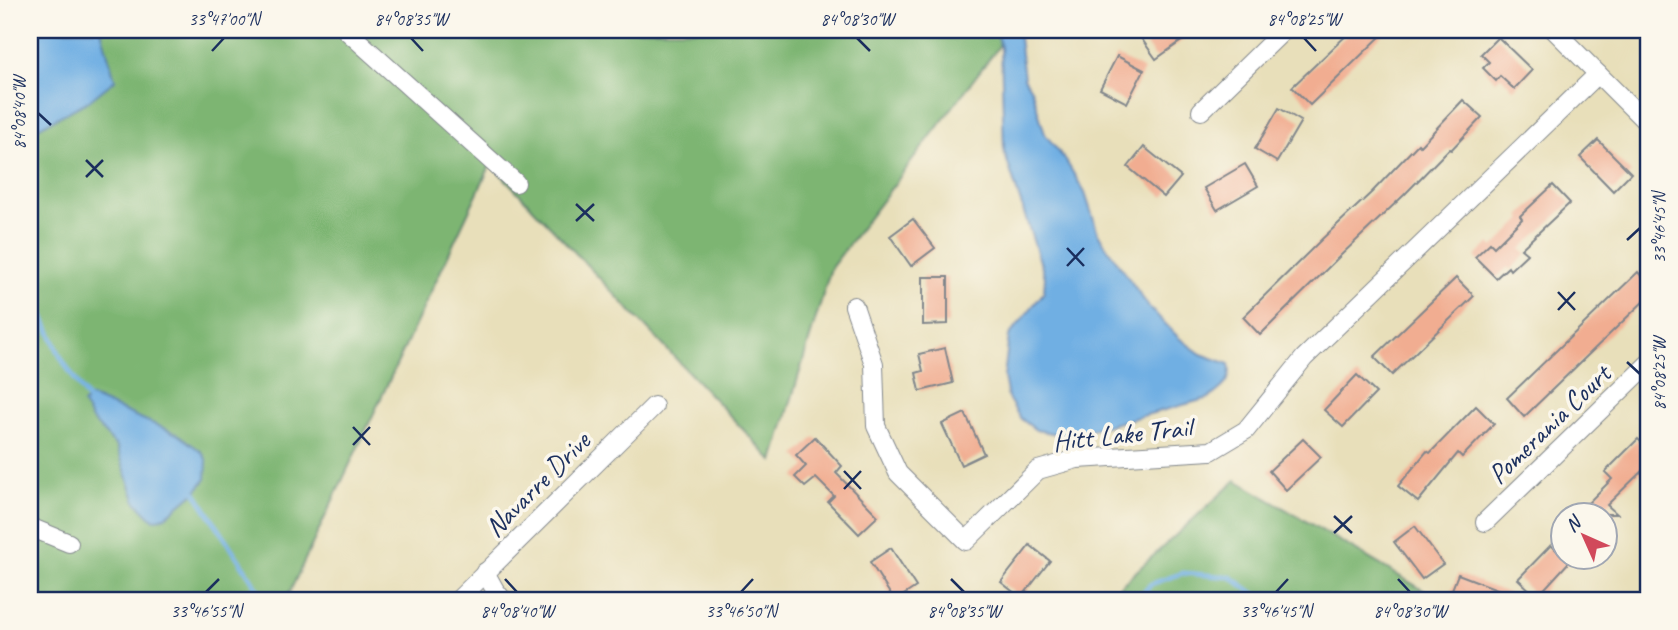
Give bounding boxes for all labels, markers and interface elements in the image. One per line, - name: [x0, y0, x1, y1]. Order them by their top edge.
- text: 33°47'00"N: [189, 8, 263, 30]
- text: 84°08'35"W: [374, 8, 451, 30]
- text: 84°08'30"W: [820, 8, 897, 30]
- text: 84°08'25"W: [1267, 8, 1344, 30]
- text: 84°08'40"W: [8, 73, 30, 150]
- text: 33°46'45"N: [1648, 189, 1670, 263]
- text: 84°08'25"W: [1648, 334, 1670, 411]
- street label: Pomerania Court: [1480, 355, 1620, 491]
- street label: Hitt Lake Trail: [1051, 409, 1198, 459]
- street label: Navarre Drive: [477, 422, 599, 544]
- north arrow: [1548, 500, 1618, 570]
- text: N: [1560, 510, 1588, 537]
- text: 33°46'55"N: [171, 600, 245, 622]
- text: 84°08'40"W: [480, 600, 557, 622]
- text: 33°46'50"N: [706, 600, 780, 622]
- text: 84°08'35"W: [927, 600, 1004, 622]
- text: 33°46'45"N: [1241, 600, 1315, 622]
- text: 84°08'30"W: [1373, 600, 1450, 622]

